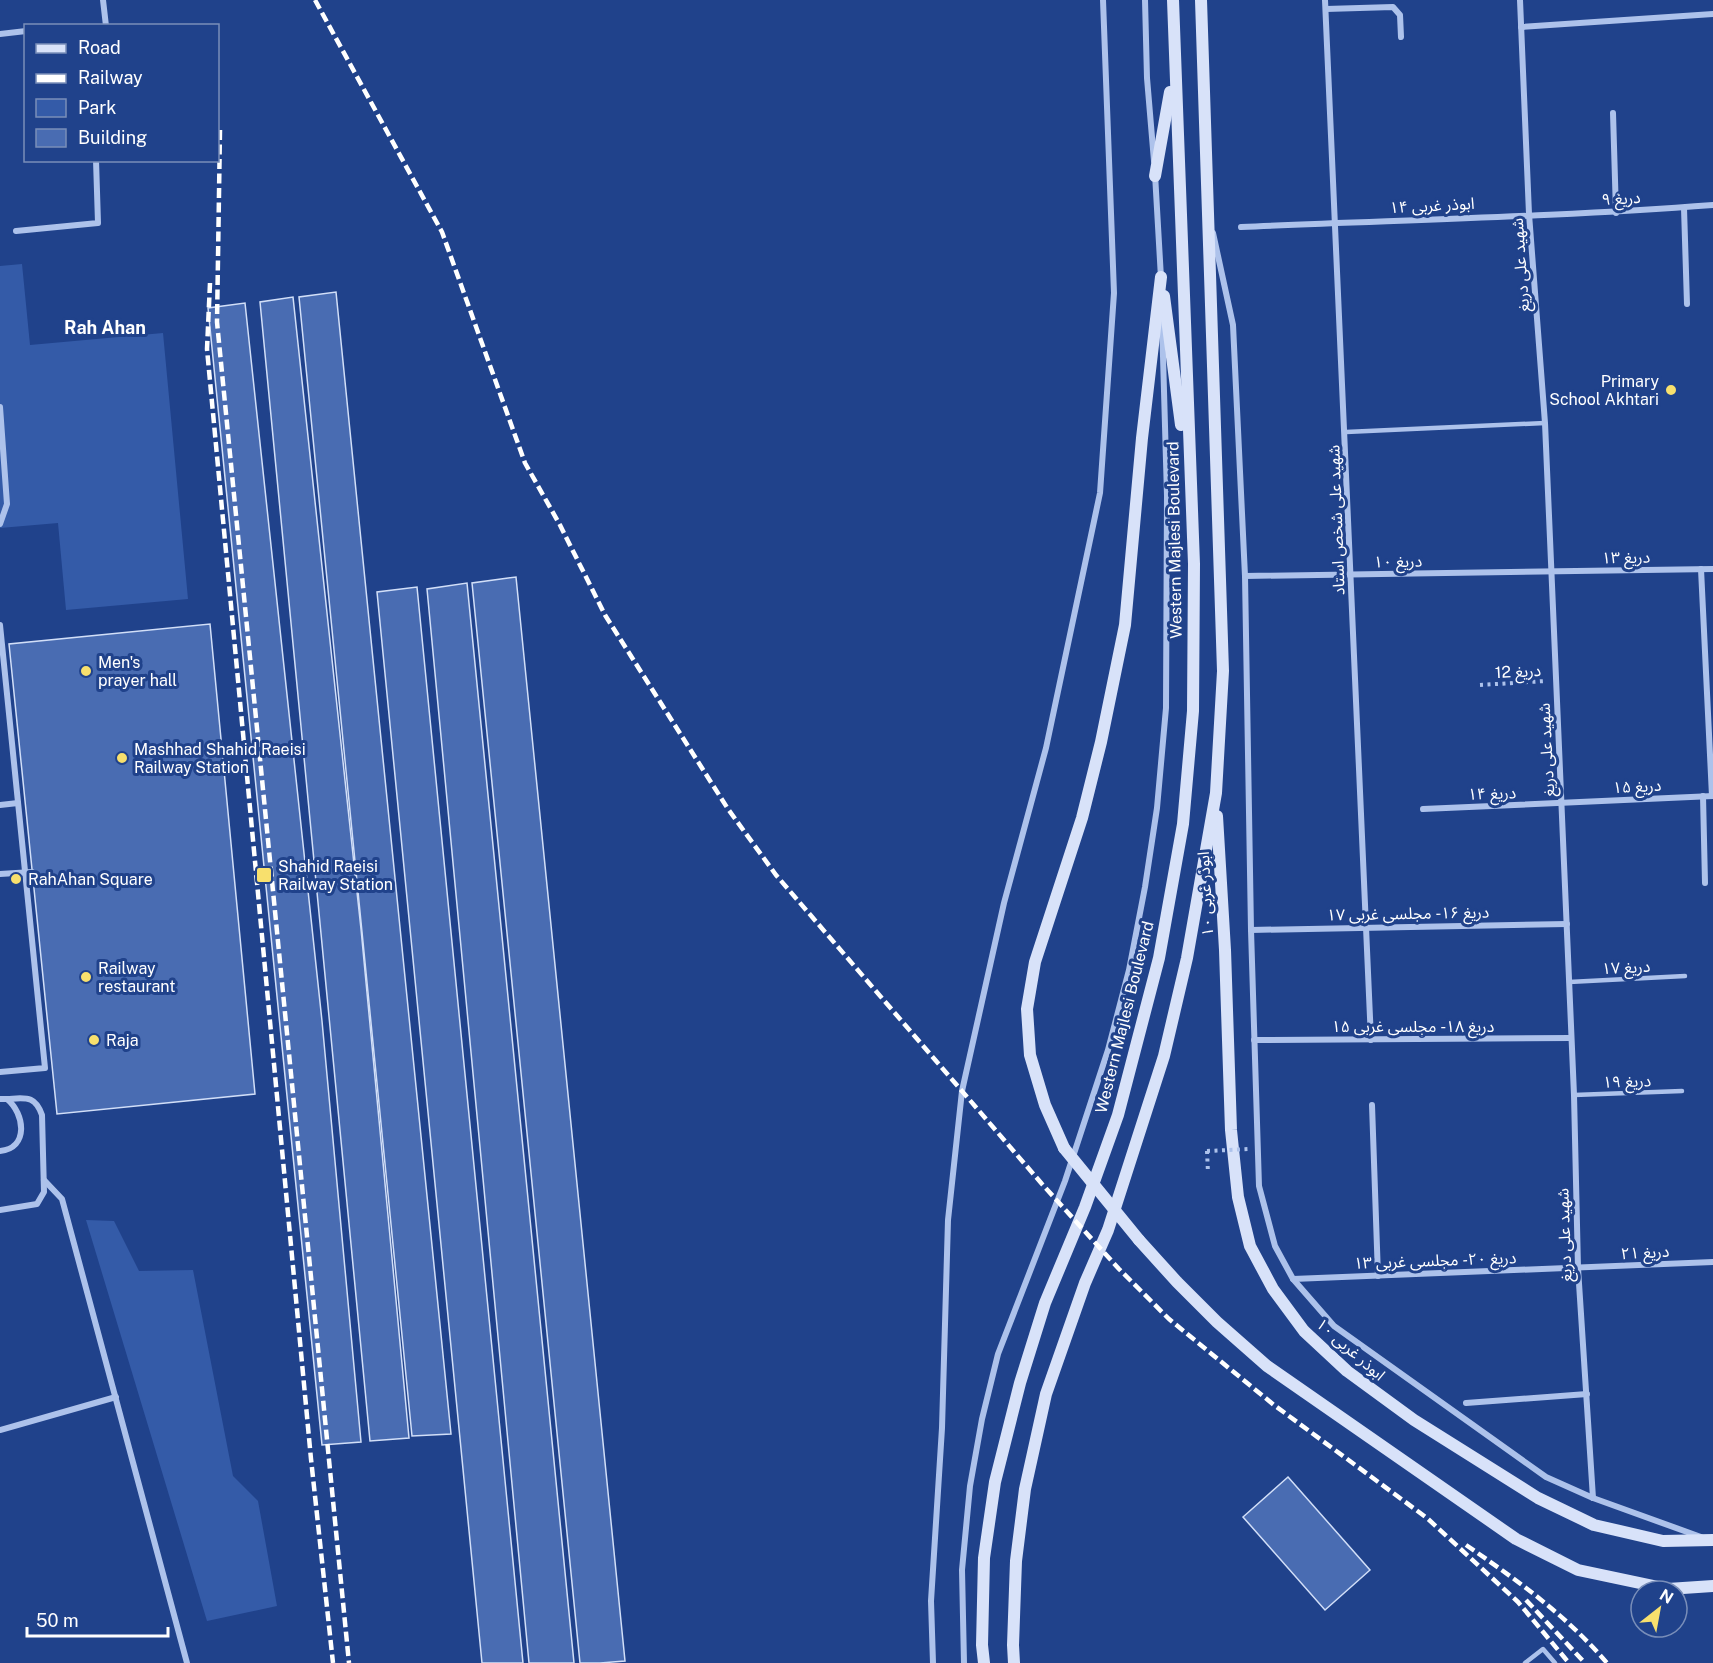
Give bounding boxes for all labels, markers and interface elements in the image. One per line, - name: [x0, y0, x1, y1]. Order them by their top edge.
- legend: [24, 24, 219, 162]
- text: Road: [78, 37, 121, 58]
- text: Railway: [78, 67, 143, 88]
- text: Park: [78, 97, 116, 118]
- text: Building: [78, 127, 147, 148]
- street label: دریغ ۹: [1601, 188, 1641, 212]
- street label: ابوذر غربی ۱۴: [1389, 194, 1475, 217]
- street label: شهید علی دریغ: [1508, 217, 1536, 312]
- district label: Rah Ahan: [64, 317, 146, 338]
- place label: Primary School Akhtari: [1549, 372, 1659, 409]
- marker: Primary School Akhtari: [1664, 383, 1678, 397]
- street label: Western Majlesi Boulevard: [1163, 441, 1186, 639]
- street label: شهید علی شخص استاد: [1324, 444, 1349, 595]
- street label: دریغ ۱۳: [1602, 548, 1650, 570]
- street label: دریغ ۱۰: [1374, 552, 1422, 574]
- place label: Men's prayer hall: [98, 653, 177, 690]
- street label: دریغ 12: [1494, 661, 1542, 685]
- marker: Men's prayer hall: [79, 664, 93, 678]
- street label: شهید علی دریغ: [1535, 702, 1561, 797]
- place label: Mashhad Shahid Raeisi Railway Station: [134, 740, 306, 777]
- marker: Mashhad Shahid Raeisi Railway Station: [115, 751, 129, 765]
- street label: دریغ ۱۵: [1612, 776, 1662, 800]
- street label: دریغ ۱۴: [1467, 783, 1517, 807]
- street label: ابوذر غربی ۱۰: [1194, 851, 1217, 937]
- place label: Shahid Raeisi Railway Station: [278, 857, 393, 894]
- marker: Shahid Raeisi Railway Station: [255, 866, 273, 884]
- place label: RahAhan Square: [28, 870, 153, 889]
- marker: RahAhan Square: [9, 872, 23, 886]
- street label: دریغ ۱۶ - مجلسی غربی ۱۷: [1326, 903, 1490, 927]
- street label: Western Majlesi Boulevard: [1091, 919, 1158, 1115]
- street label: دریغ ۱۷: [1601, 957, 1651, 981]
- place label: Railway restaurant: [98, 959, 175, 996]
- marker: Railway restaurant: [79, 970, 93, 984]
- street label: دریغ ۱۸ - مجلسی غربی ۱۵: [1332, 1017, 1494, 1039]
- place label: Raja: [106, 1031, 139, 1050]
- marker: Raja: [87, 1033, 101, 1047]
- street label: دریغ ۱۹: [1602, 1071, 1652, 1095]
- street label: شهید علی دریغ: [1553, 1188, 1579, 1282]
- street label: دریغ ۲۱: [1620, 1242, 1670, 1266]
- street label: دریغ ۲۰ - مجلسی غربی ۱۳: [1353, 1248, 1517, 1276]
- street label: ابوذر غربی ۱۰: [1312, 1314, 1389, 1385]
- north arrow: [1629, 1579, 1689, 1639]
- text: N: [1656, 1585, 1677, 1608]
- scale bar: [27, 1600, 168, 1638]
- text: 50 m: [36, 1610, 79, 1631]

